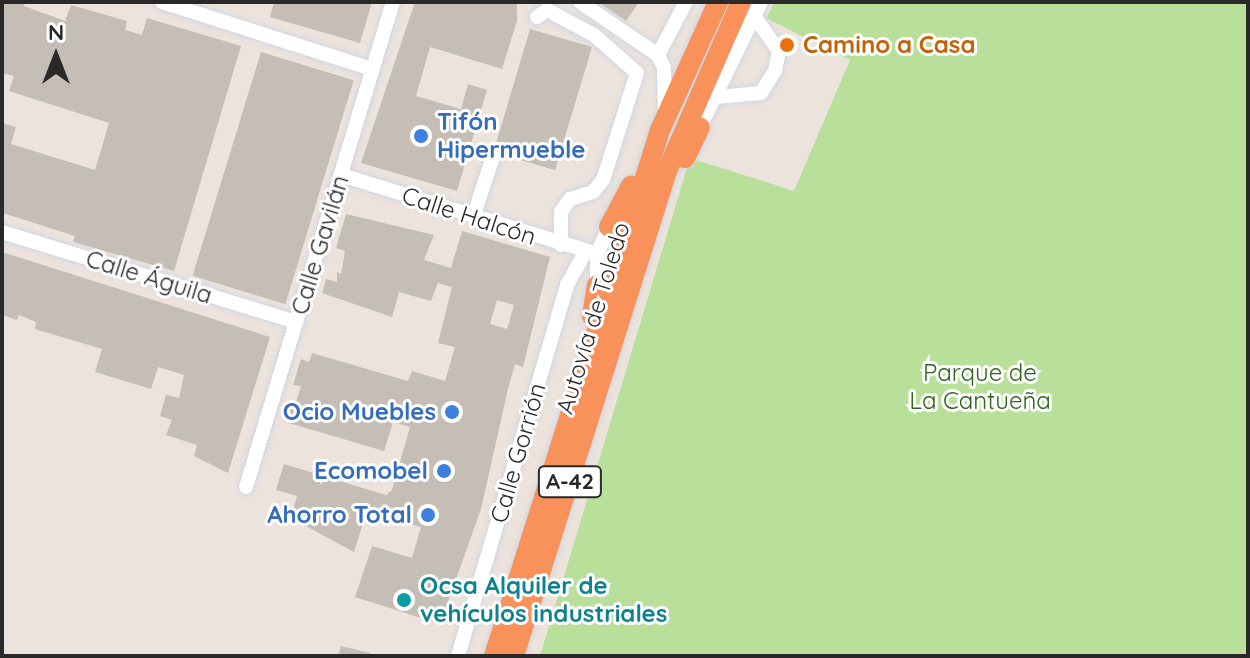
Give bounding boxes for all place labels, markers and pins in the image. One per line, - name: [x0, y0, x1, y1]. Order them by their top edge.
- place label: Camino a Casa: [803, 31, 976, 59]
- marker: Camino a Casa: [778, 36, 796, 54]
- place label: Tifón Hipermueble: [437, 108, 585, 164]
- marker: Tifón Hipermueble: [412, 127, 430, 145]
- place label: Ocio Muebles: [283, 398, 436, 426]
- marker: Ocio Muebles: [443, 403, 461, 421]
- place label: Ecomobel: [314, 457, 428, 485]
- marker: Ecomobel: [435, 462, 453, 480]
- place label: Ahorro Total: [267, 501, 412, 529]
- marker: Ahorro Total: [419, 506, 437, 524]
- place label: Ocsa Alquiler de vehículos industriales: [420, 572, 667, 628]
- marker: Ocsa Alquiler de vehículos industriales: [395, 591, 413, 609]

